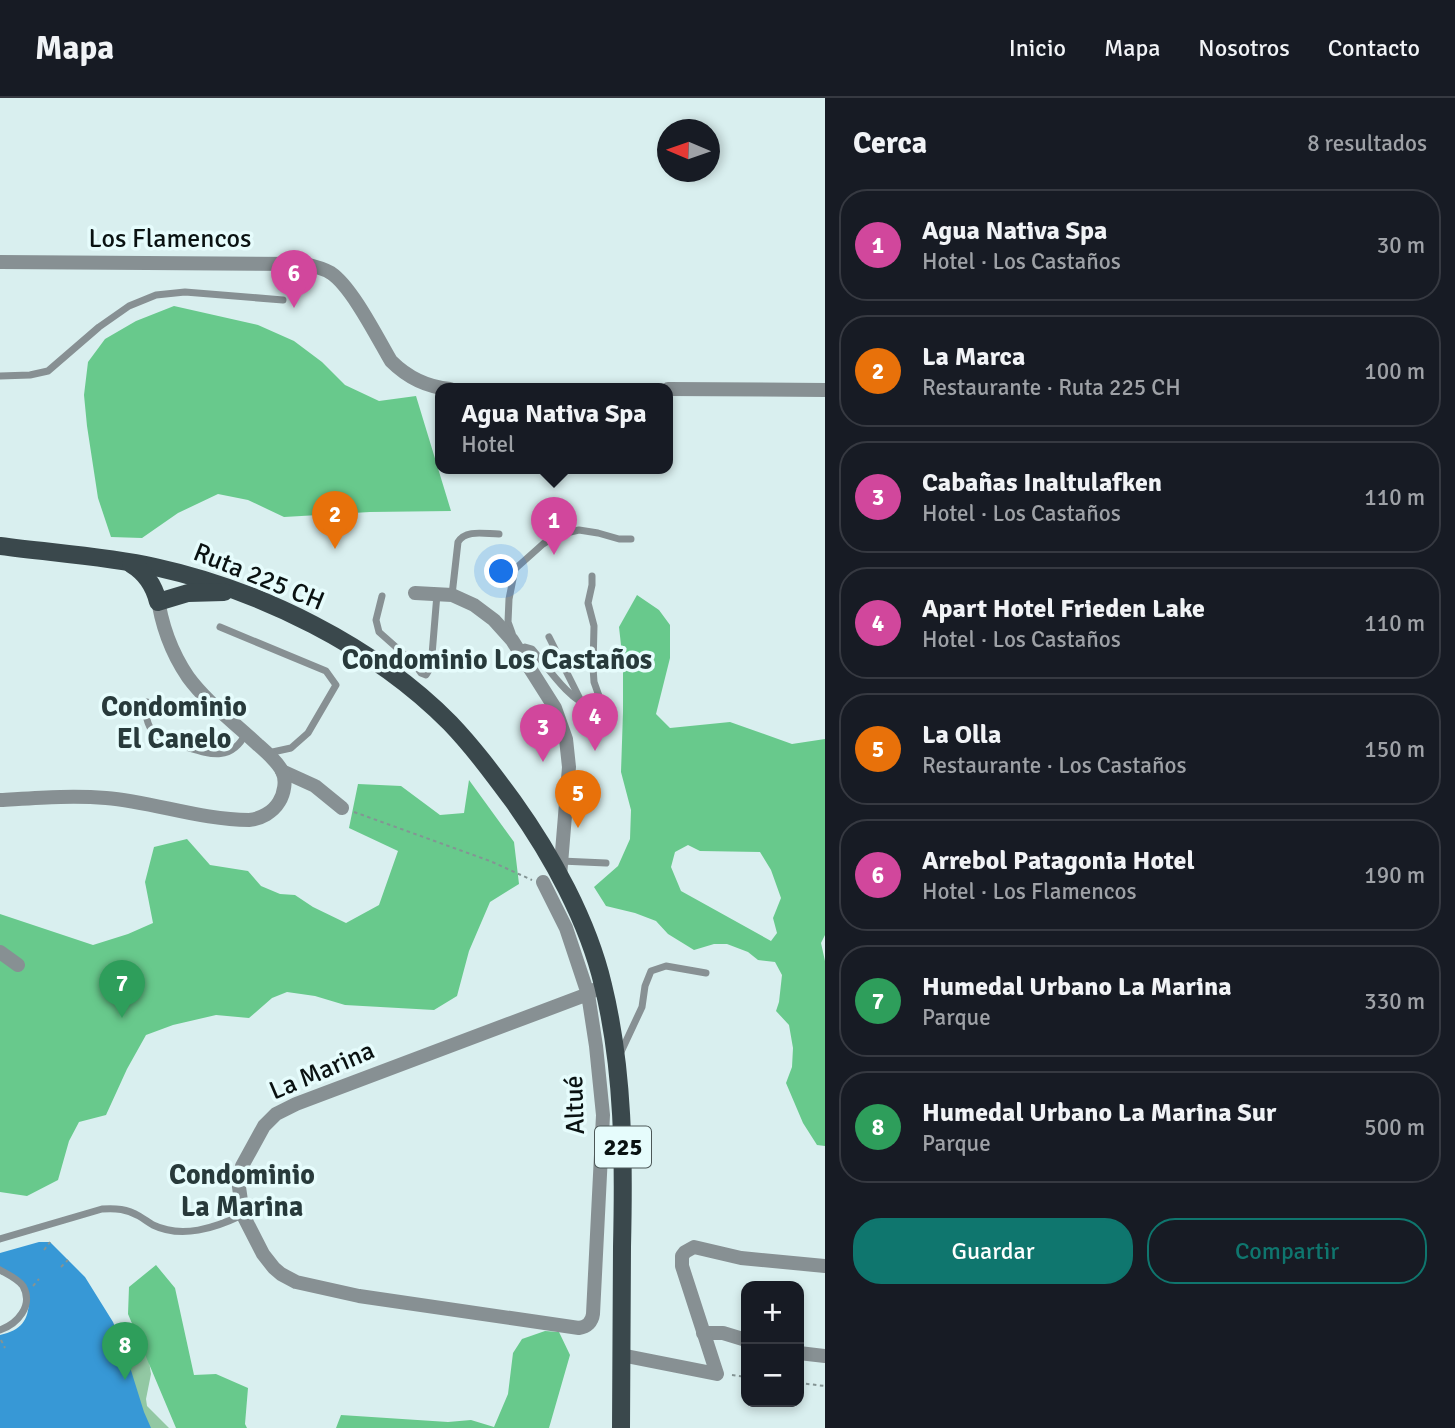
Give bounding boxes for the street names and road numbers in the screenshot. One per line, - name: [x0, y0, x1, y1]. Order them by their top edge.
- street label: Los Flamencos: [89, 223, 251, 255]
- street label: Ruta 225 CH: [189, 536, 329, 618]
- street label: La Marina: [265, 1035, 379, 1107]
- street label: Altué: [558, 1075, 592, 1135]
- road number: 225: [595, 1126, 651, 1168]

